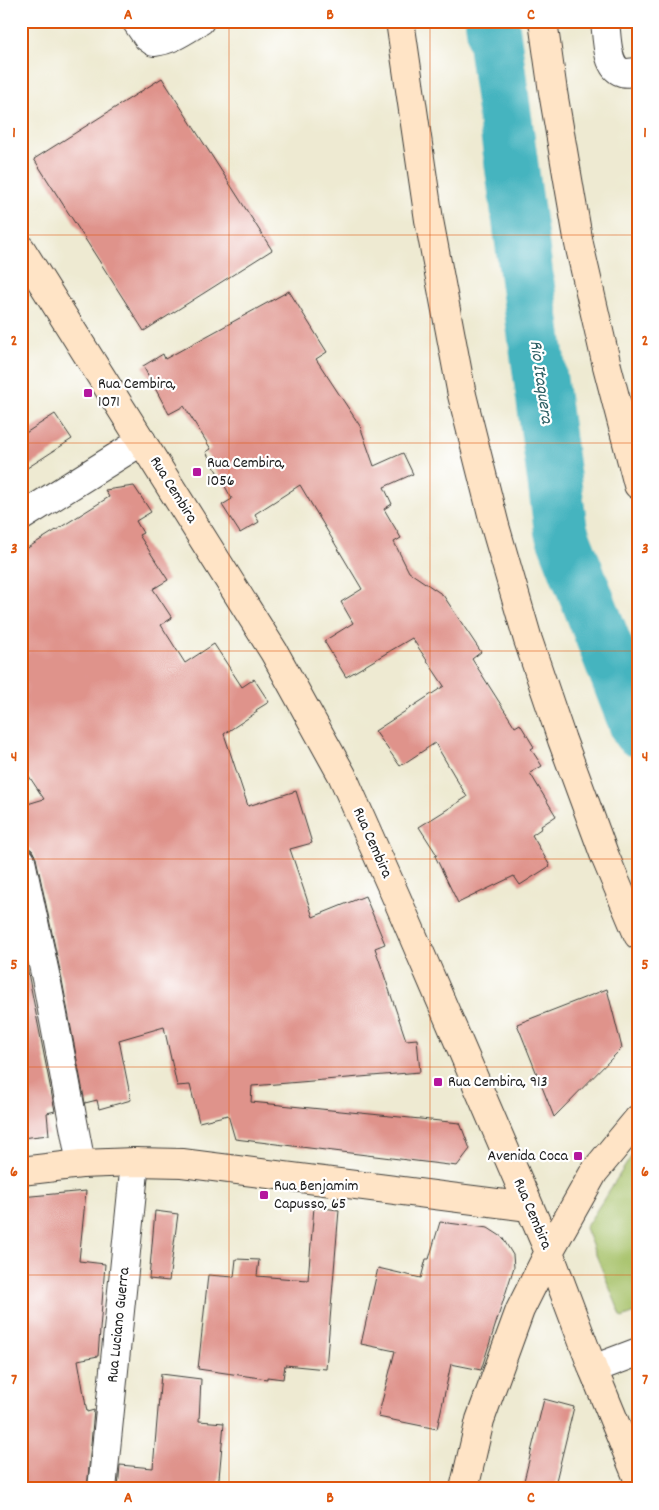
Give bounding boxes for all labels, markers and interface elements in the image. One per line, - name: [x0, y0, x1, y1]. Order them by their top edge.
- text: A: [124, 4, 133, 27]
- text: B: [326, 4, 334, 27]
- text: C: [527, 4, 535, 27]
- text: 1: [12, 122, 16, 145]
- text: 1: [643, 122, 647, 145]
- text: 2: [11, 330, 18, 353]
- text: 2: [642, 330, 649, 353]
- water label: Rio Itaquera: [522, 339, 558, 427]
- place label: Rua Cembira, 1071: [98, 373, 176, 414]
- marker: Rua Cembira, 1071: [82, 387, 94, 399]
- street label: Rua Cembira: [143, 452, 203, 528]
- place label: Rua Cembira, 1056: [207, 452, 285, 493]
- marker: Rua Cembira, 1056: [191, 466, 203, 478]
- text: 3: [10, 538, 18, 561]
- text: 3: [641, 538, 649, 561]
- text: 4: [11, 746, 17, 769]
- text: 4: [642, 746, 648, 769]
- street label: Rua Cembira: [346, 804, 398, 882]
- text: 5: [10, 954, 18, 977]
- text: 5: [641, 954, 649, 977]
- place label: Rua Cembira, 913: [448, 1071, 548, 1094]
- marker: Rua Cembira, 913: [432, 1076, 444, 1088]
- place label: Avenida Coca: [488, 1145, 568, 1168]
- marker: Avenida Coca: [572, 1150, 584, 1162]
- text: 6: [10, 1161, 18, 1184]
- text: 6: [641, 1161, 649, 1184]
- place label: Rua Benjamim Capusso, 65: [274, 1175, 358, 1216]
- street label: Rua Cembira: [507, 1175, 557, 1254]
- marker: Rua Benjamim Capusso, 65: [258, 1189, 270, 1201]
- street label: Rua Luciano Guerra: [102, 1266, 137, 1384]
- text: 7: [11, 1369, 17, 1392]
- text: 7: [642, 1369, 648, 1392]
- text: A: [124, 1487, 133, 1510]
- text: B: [326, 1487, 334, 1510]
- text: C: [527, 1487, 535, 1510]

